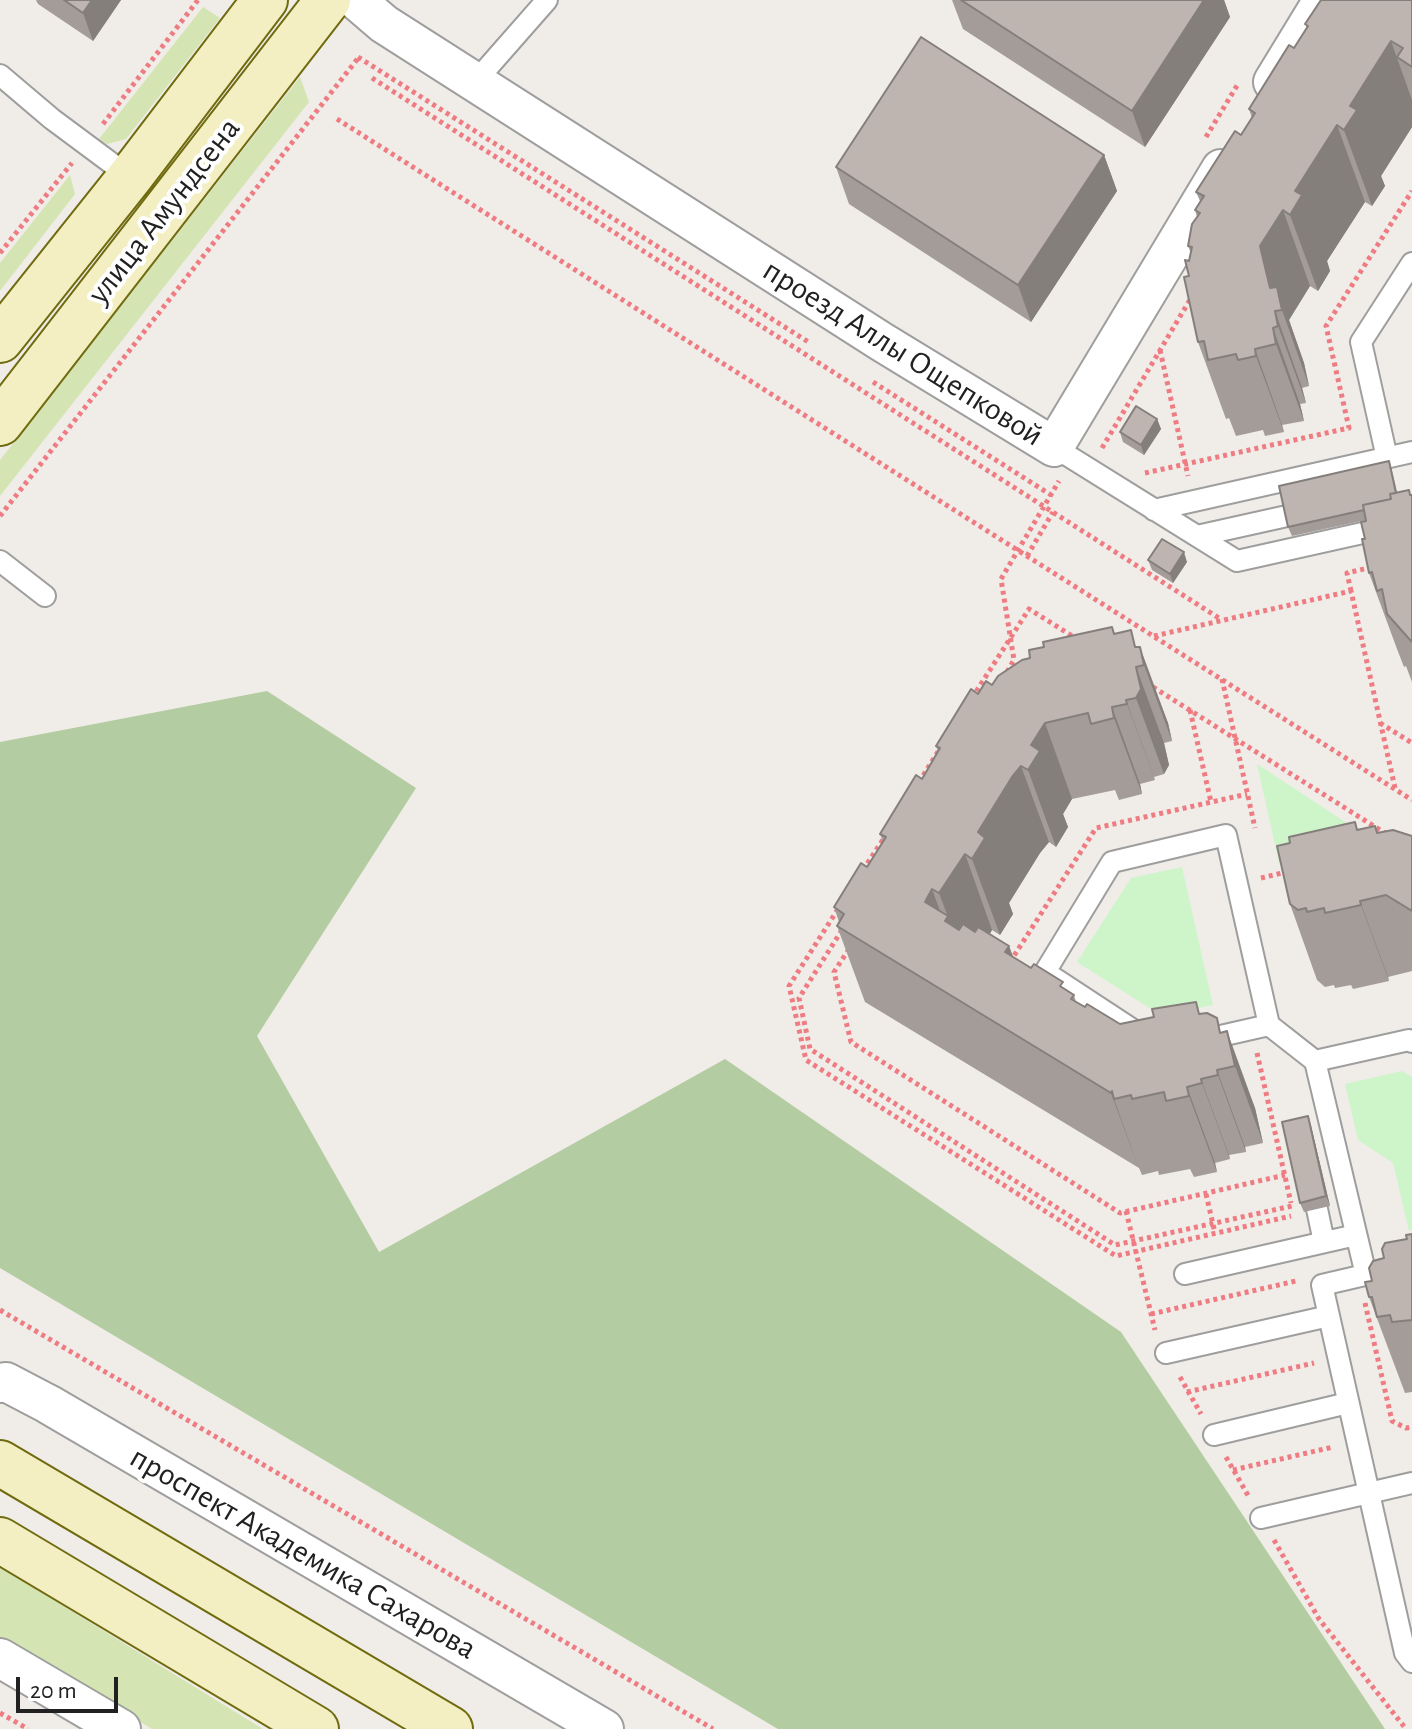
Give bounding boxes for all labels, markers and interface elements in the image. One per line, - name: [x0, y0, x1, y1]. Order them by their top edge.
- street label: улица Амундсена: [79, 110, 249, 312]
- street label: проезд Аллы Ощепковой: [756, 251, 1050, 455]
- street label: проспект Академика Сахарова: [123, 1438, 483, 1668]
- scale bar: [20, 1661, 122, 1711]
- text: 20 m: [30, 1679, 77, 1703]

